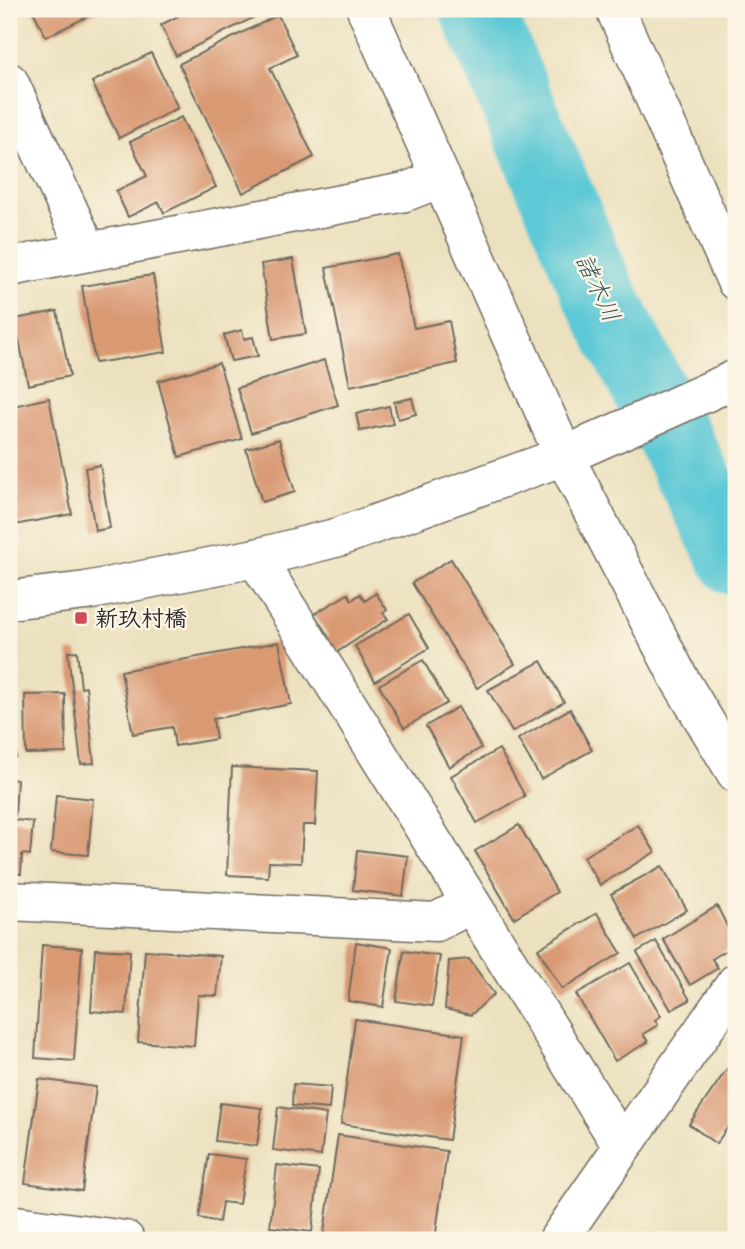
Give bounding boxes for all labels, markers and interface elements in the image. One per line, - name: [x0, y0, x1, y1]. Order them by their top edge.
- water label: 諸木川: [566, 249, 628, 328]
- place label: 新玖村橋: [95, 603, 187, 635]
- marker: 新玖村橋: [73, 610, 89, 626]

